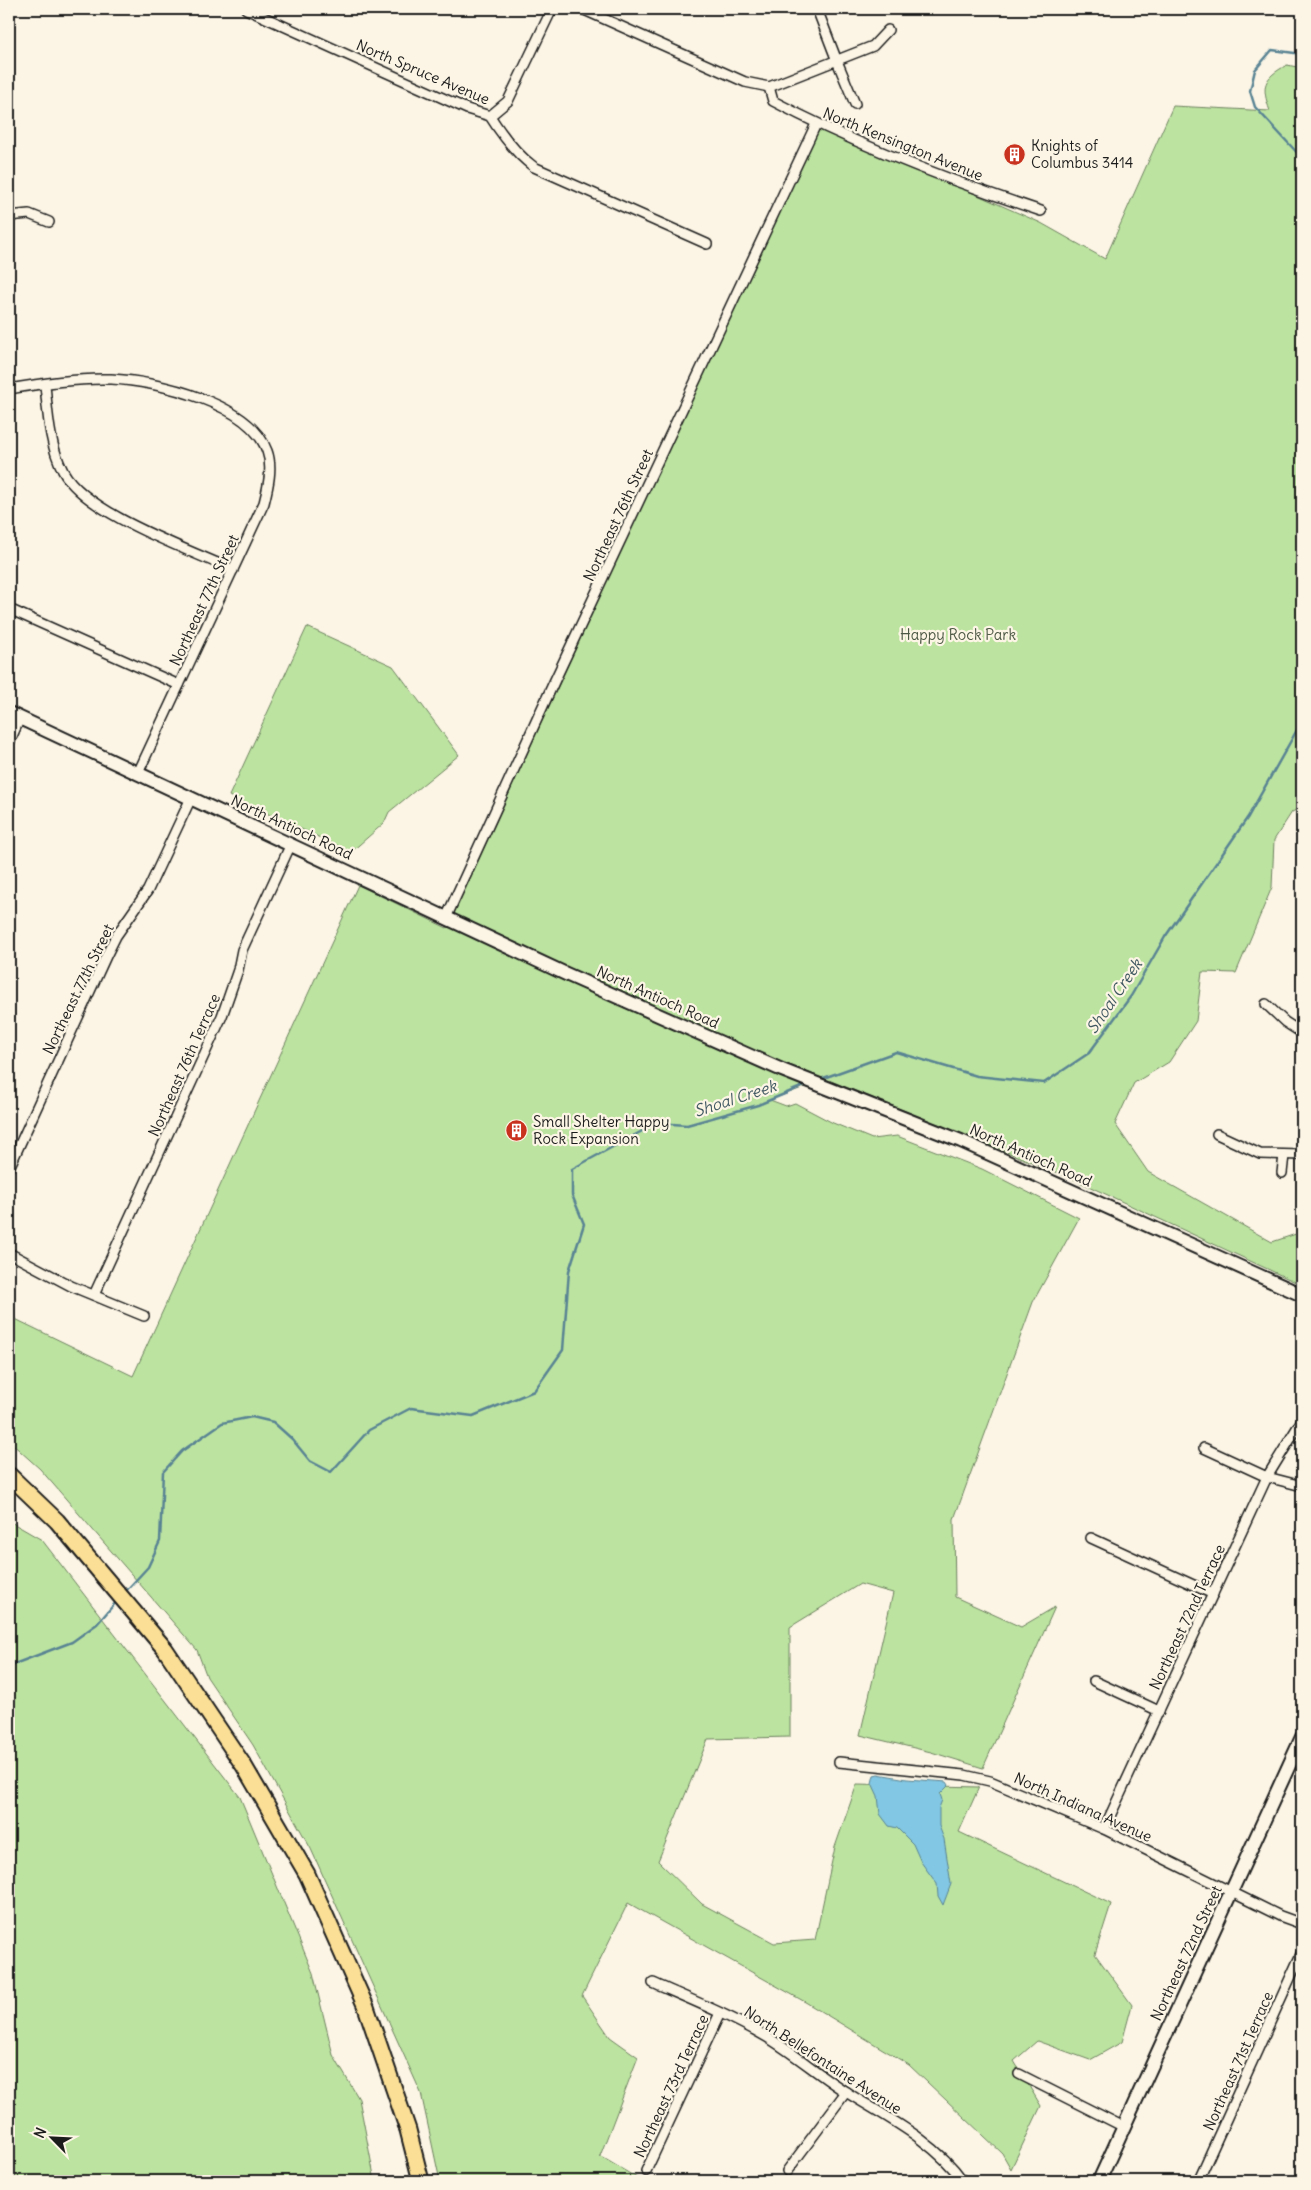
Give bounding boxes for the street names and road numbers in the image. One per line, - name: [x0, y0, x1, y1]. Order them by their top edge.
- street label: North Spruce Avenue: [353, 35, 493, 109]
- street label: North Kensington Avenue: [820, 103, 986, 185]
- street label: Northeast 76th Street: [579, 446, 657, 584]
- street label: Northeast 77th Street: [165, 531, 243, 669]
- street label: North Antioch Road: [228, 790, 356, 864]
- street label: Northeast 77th Street: [38, 921, 118, 1057]
- street label: North Antioch Road: [594, 961, 722, 1033]
- street label: Northeast 76th Terrace: [144, 991, 224, 1139]
- street label: North Antioch Road: [967, 1119, 1095, 1191]
- street label: Northeast 72nd Terrace: [1145, 1541, 1229, 1693]
- street label: North Indiana Avenue: [1011, 1768, 1155, 1846]
- street label: Northeast 72nd Street: [1146, 1882, 1226, 2024]
- street label: Northeast 71st Terrace: [1199, 1989, 1277, 2133]
- street label: North Bellefontaine Avenue: [741, 2002, 905, 2118]
- street label: Northeast 73rd Terrace: [629, 2011, 713, 2161]

